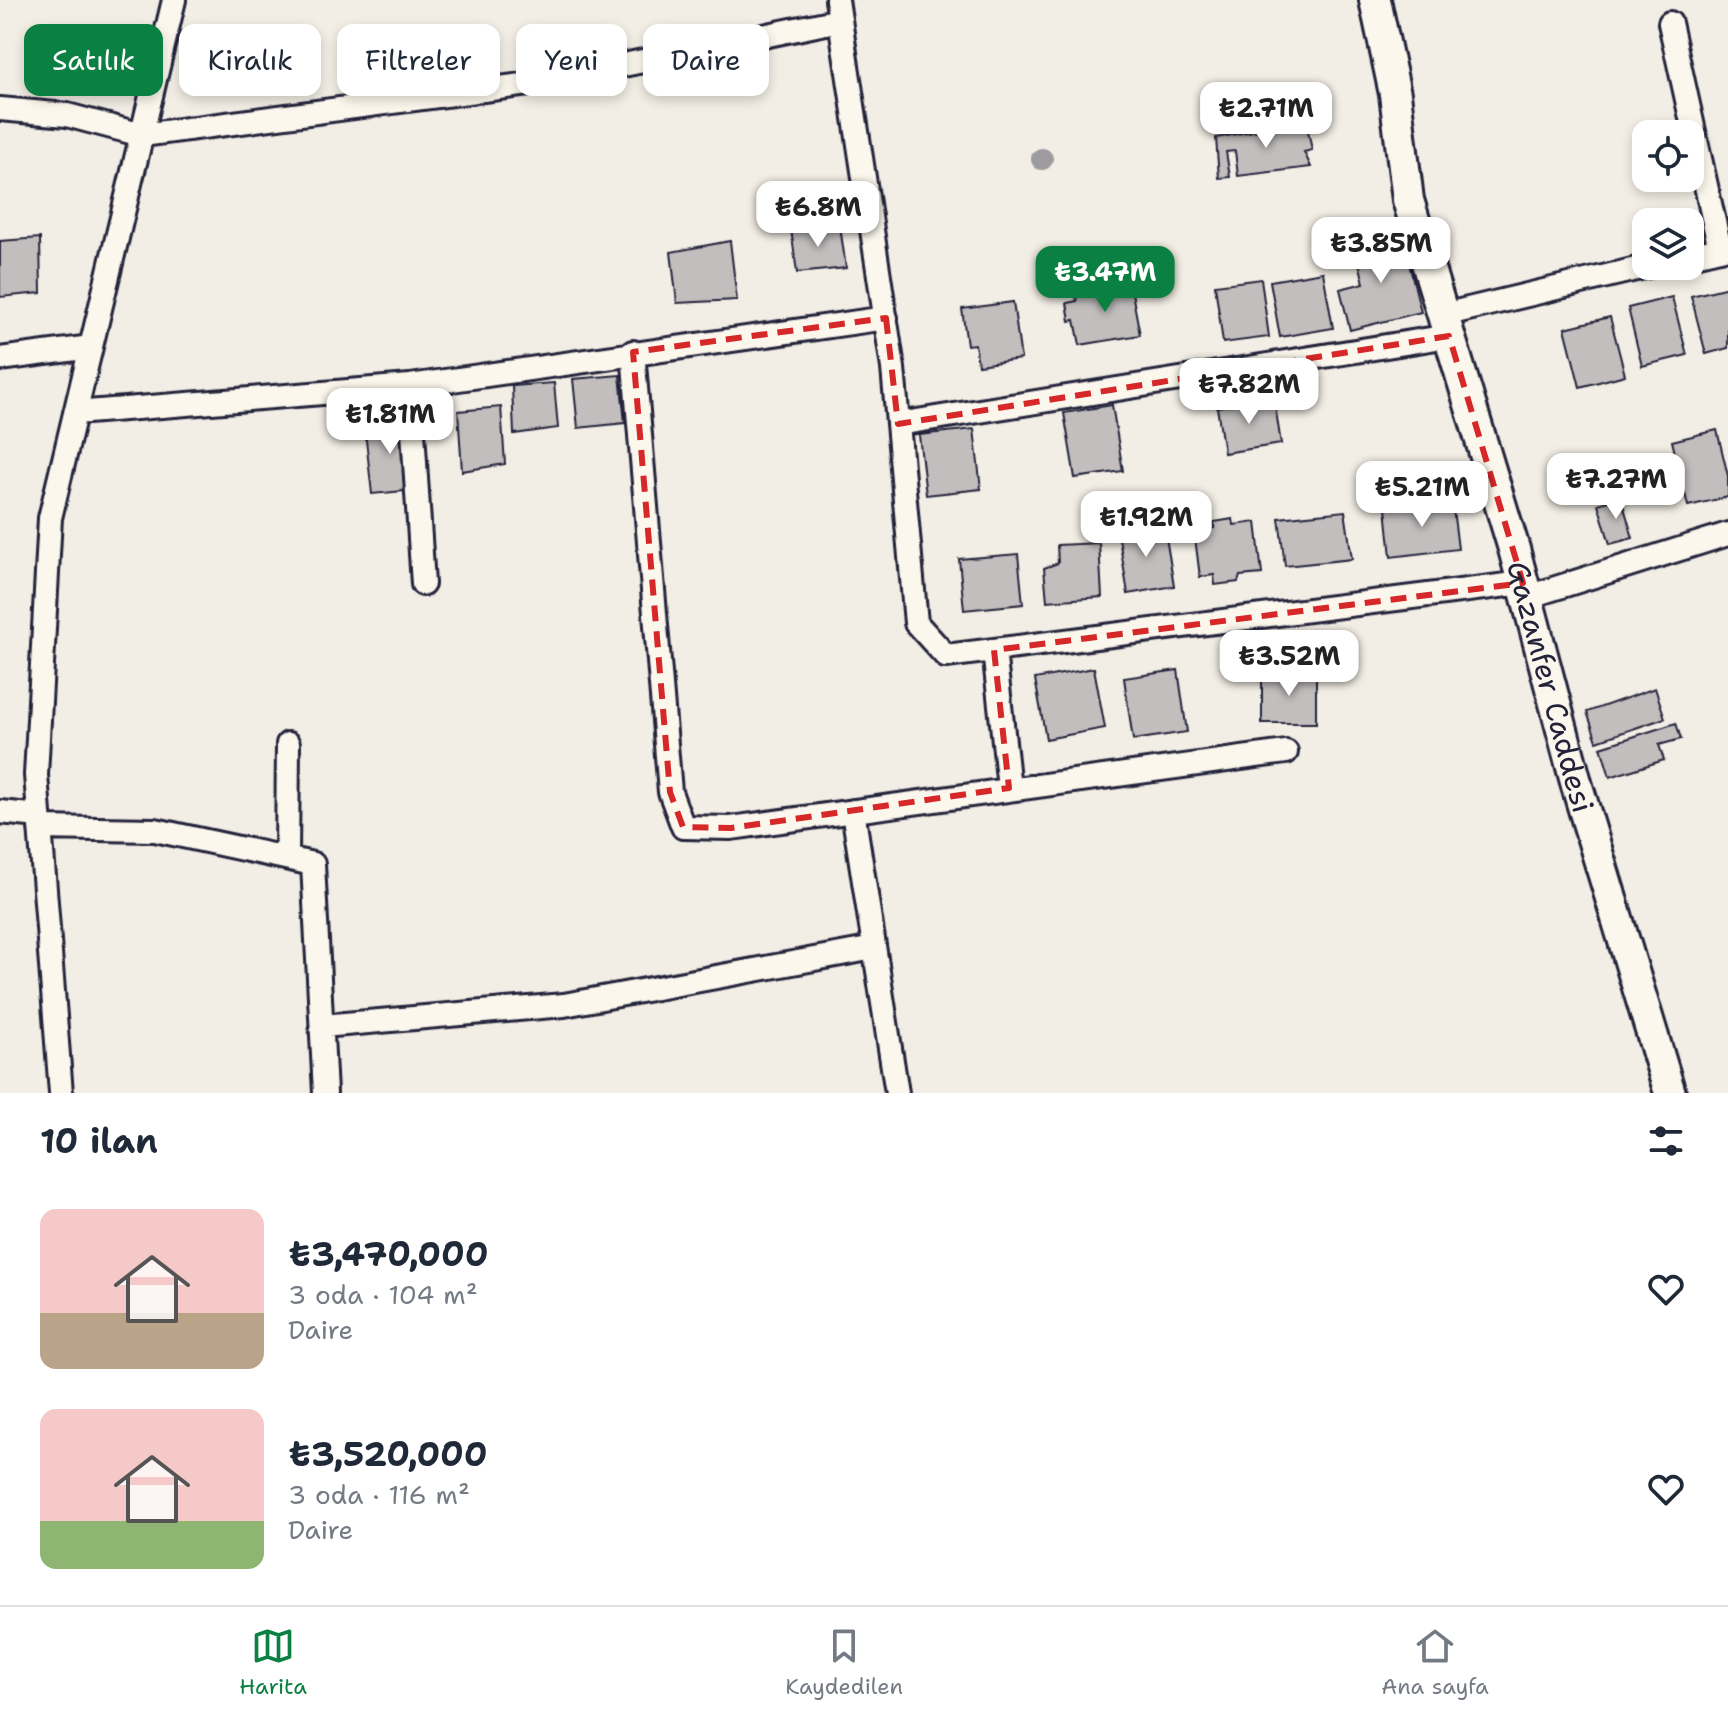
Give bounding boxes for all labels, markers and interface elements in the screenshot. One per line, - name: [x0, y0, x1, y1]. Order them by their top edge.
- chip: Satılık: [24, 24, 163, 96]
- chip: Kiralık: [179, 24, 321, 96]
- chip: Filtreler: [337, 24, 500, 96]
- chip: Yeni: [516, 24, 627, 96]
- chip: Daire: [643, 24, 769, 96]
- pin: ₺2.71M: [1201, 82, 1331, 150]
- text: ₺2.71M: [1218, 90, 1314, 125]
- map controls: [1632, 120, 1704, 280]
- button: locate: [1632, 120, 1704, 192]
- pin: ₺6.8M: [762, 181, 874, 249]
- text: ₺6.8M: [774, 189, 862, 224]
- button: layers: [1632, 208, 1704, 280]
- pin: ₺3.85M: [1316, 217, 1446, 285]
- text: ₺3.85M: [1329, 225, 1433, 260]
- pin: ₺3.47M: [1040, 246, 1170, 314]
- text: ₺3.47M: [1054, 254, 1156, 289]
- pin: ₺7.82M: [1184, 358, 1314, 426]
- text: ₺7.82M: [1197, 366, 1301, 401]
- pin: ₺1.81M: [325, 388, 455, 456]
- text: ₺1.81M: [344, 396, 436, 431]
- pin: ₺7.27M: [1551, 453, 1681, 521]
- pin: ₺5.21M: [1357, 461, 1487, 529]
- text: ₺7.27M: [1565, 461, 1667, 496]
- text: ₺5.21M: [1374, 469, 1470, 504]
- pin: ₺1.92M: [1081, 491, 1211, 559]
- text: ₺1.92M: [1099, 499, 1193, 534]
- street label: Gazanfer Caddesi: [1497, 556, 1604, 818]
- pin: ₺3.52M: [1224, 630, 1354, 698]
- text: ₺3.52M: [1238, 638, 1340, 673]
- text: 10 ilan: [40, 1118, 158, 1164]
- icon: filters: [1644, 1119, 1688, 1163]
- text: ₺3,470,000: [288, 1231, 489, 1277]
- icon: home: [104, 1241, 200, 1337]
- icon: heart: [1644, 1267, 1688, 1311]
- text: 3 oda · 104 m²: [288, 1277, 478, 1312]
- text: Daire: [288, 1312, 353, 1347]
- text: ₺3,520,000: [288, 1431, 488, 1477]
- icon: home: [104, 1441, 200, 1537]
- icon: heart: [1644, 1467, 1688, 1511]
- text: 3 oda · 116 m²: [288, 1477, 470, 1512]
- text: Daire: [288, 1512, 353, 1547]
- tab: Harita: [239, 1624, 307, 1701]
- tab: Kaydedilen: [785, 1624, 903, 1701]
- tab: Ana sayfa: [1381, 1624, 1489, 1701]

